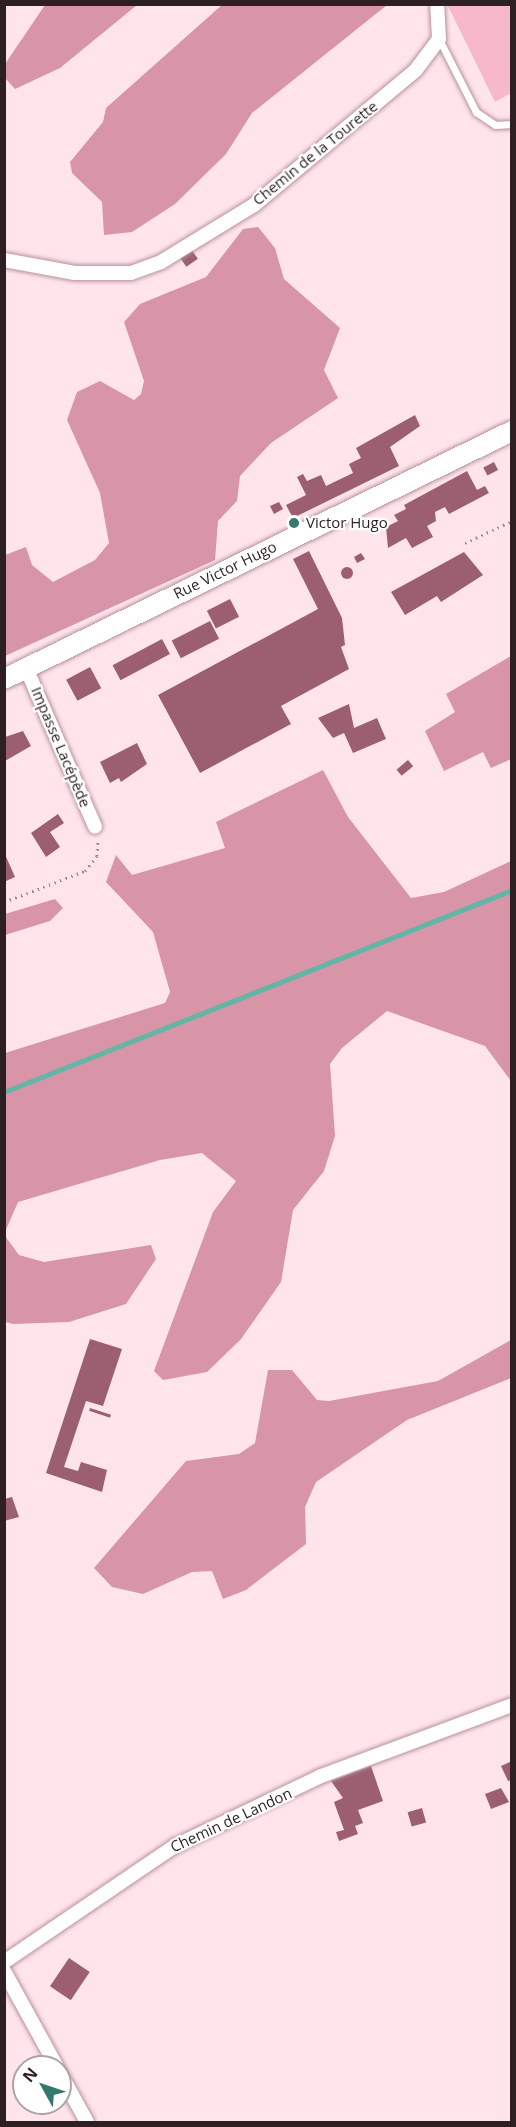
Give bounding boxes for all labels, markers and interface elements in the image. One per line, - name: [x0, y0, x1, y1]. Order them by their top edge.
- street label: Chemin de la Tourette: [249, 97, 381, 209]
- place label: Victor Hugo: [306, 514, 388, 532]
- marker: Victor Hugo: [287, 516, 301, 530]
- street label: Rue Victor Hugo: [170, 537, 280, 603]
- street label: Impasse Lacépède: [27, 684, 95, 810]
- street label: Chemin de Landon: [167, 1784, 295, 1856]
- north arrow: [12, 2055, 72, 2115]
- text: N: [17, 2063, 42, 2087]

